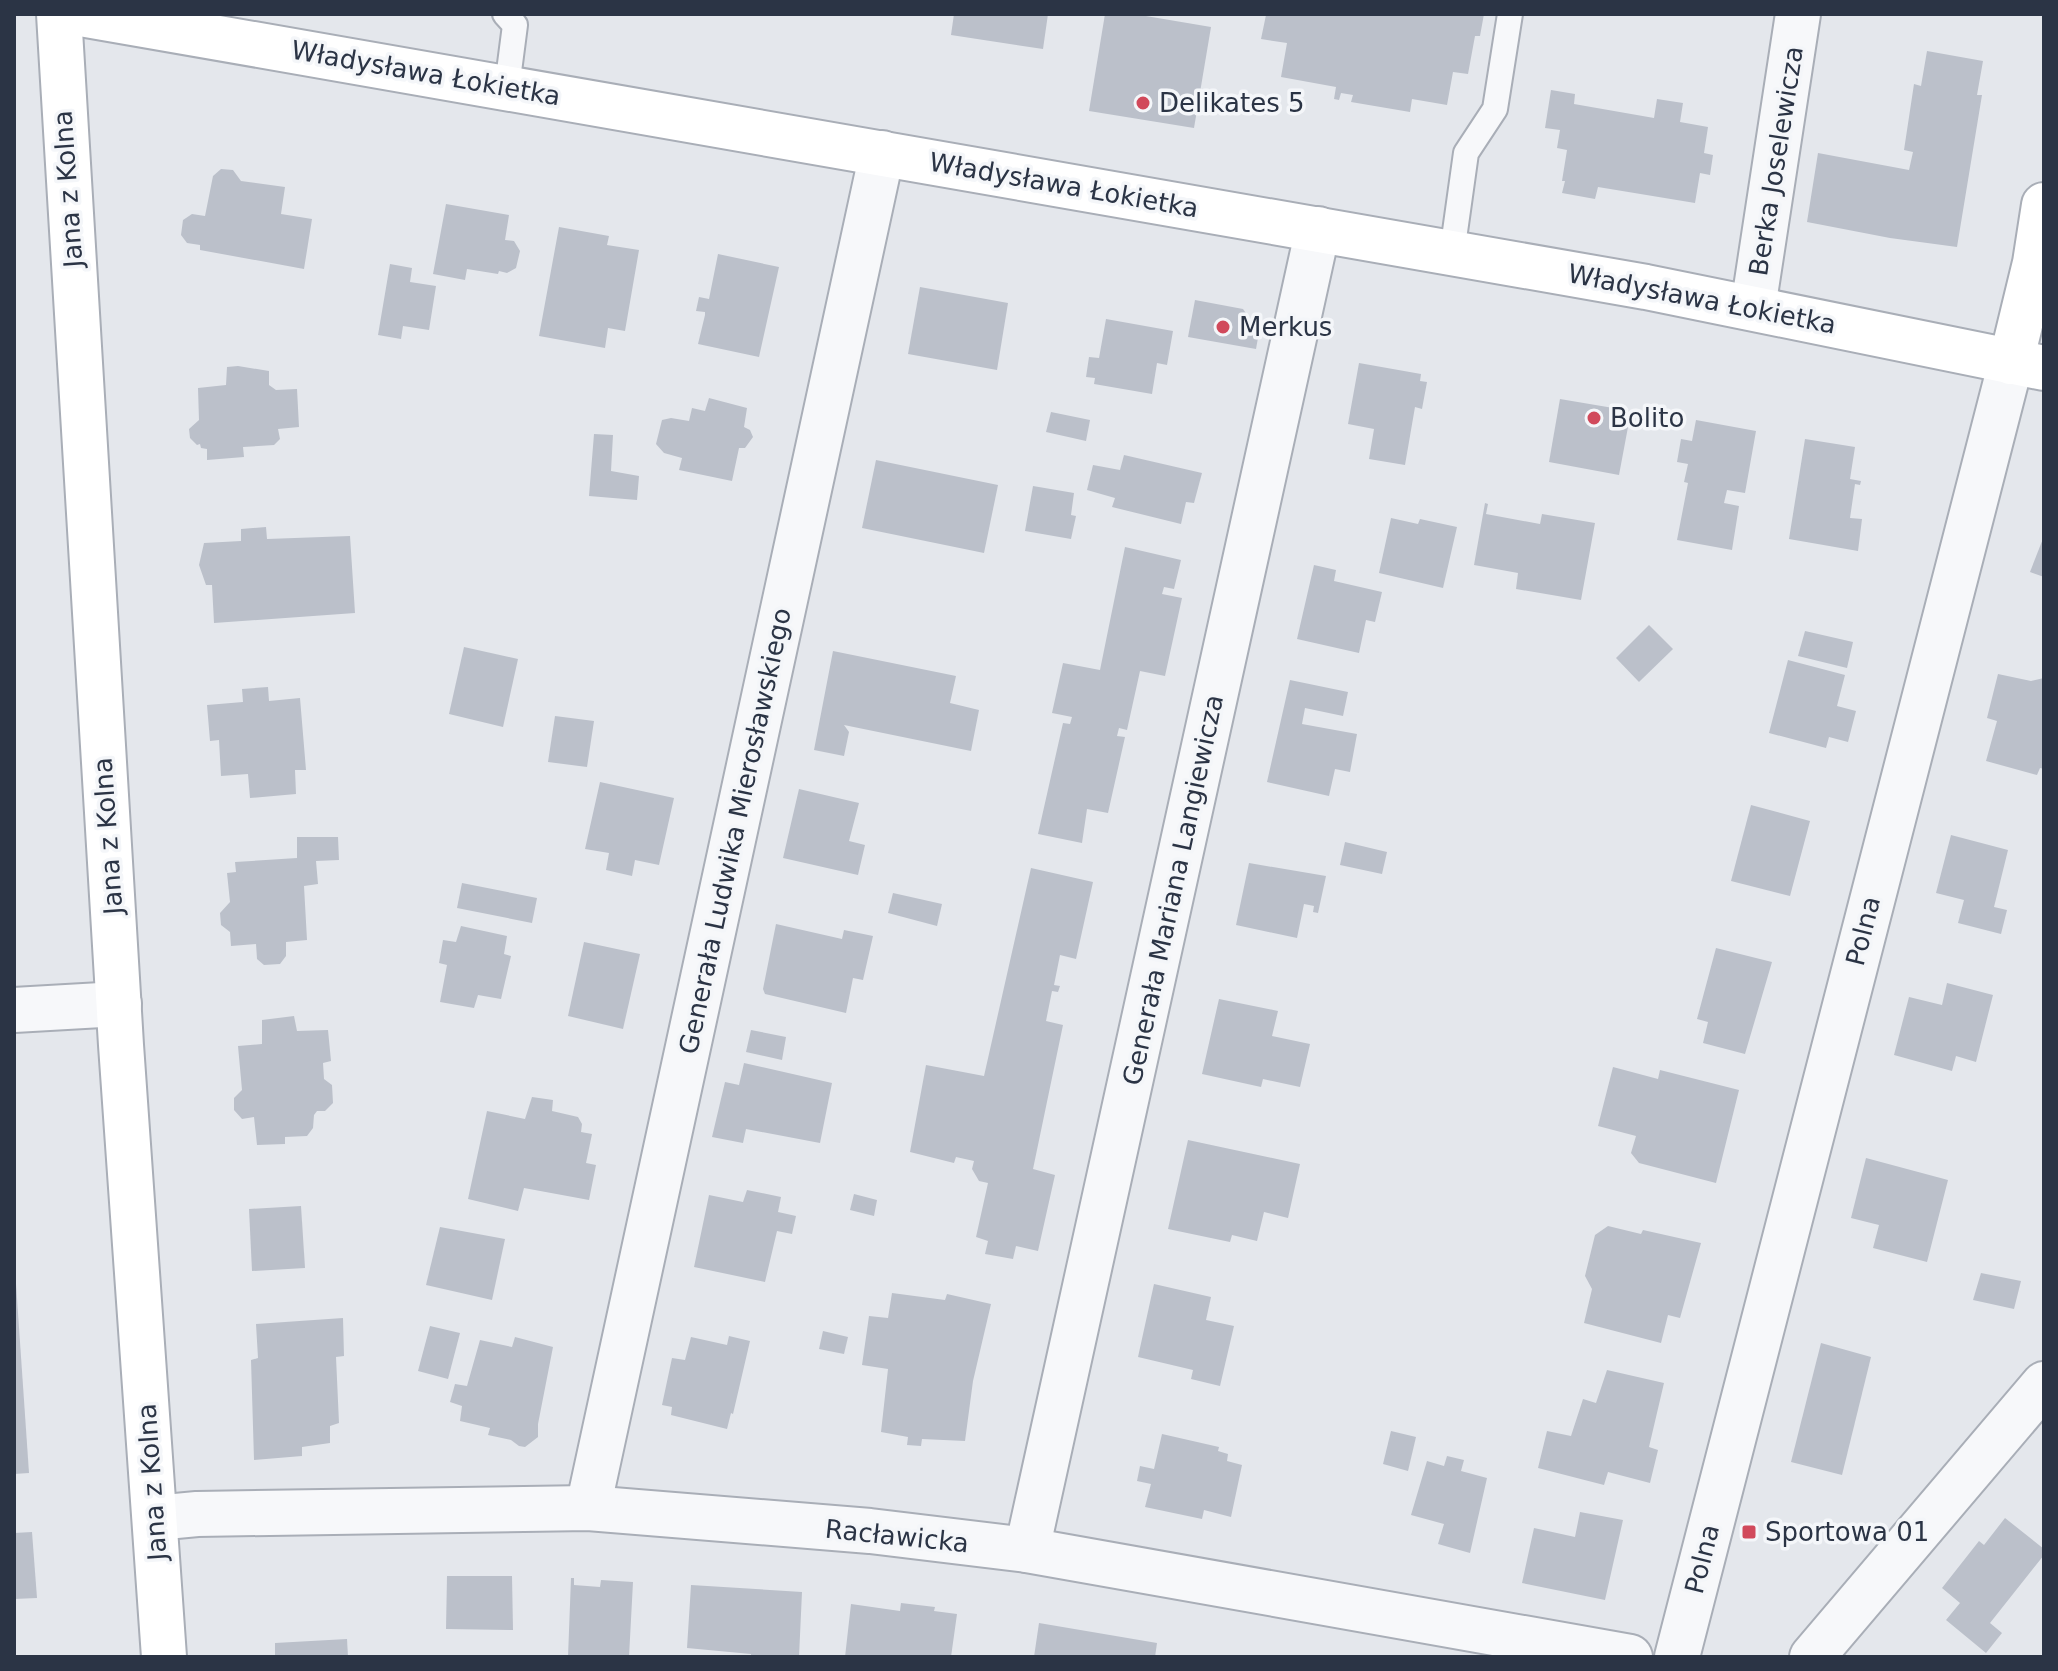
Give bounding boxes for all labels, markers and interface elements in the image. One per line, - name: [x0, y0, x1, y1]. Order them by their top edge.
- street label: Władysława Łokietka: [289, 35, 563, 111]
- street label: Berka Joselewicza: [1743, 44, 1809, 278]
- place label: Delikates 5: [1159, 88, 1305, 118]
- marker: Delikates 5: [1134, 94, 1152, 112]
- street label: Jana z Kolna: [48, 109, 89, 271]
- street label: Władysława Łokietka: [927, 147, 1201, 223]
- street label: Władysława Łokietka: [1565, 258, 1839, 340]
- place label: Merkus: [1239, 312, 1332, 342]
- marker: Merkus: [1214, 318, 1232, 336]
- place label: Bolito: [1610, 403, 1684, 433]
- marker: Bolito: [1585, 409, 1603, 427]
- street label: Generała Ludwika Mierosławskiego: [673, 605, 797, 1057]
- street label: Generała Mariana Langiewicza: [1117, 692, 1229, 1088]
- street label: Jana z Kolna: [88, 756, 129, 918]
- street label: Polna: [1840, 893, 1886, 969]
- street label: Jana z Kolna: [132, 1402, 173, 1564]
- street label: Racławicka: [824, 1514, 970, 1558]
- place label: Sportowa 01: [1765, 1517, 1929, 1547]
- street label: Polna: [1679, 1521, 1725, 1597]
- marker: Sportowa 01: [1740, 1523, 1758, 1541]

